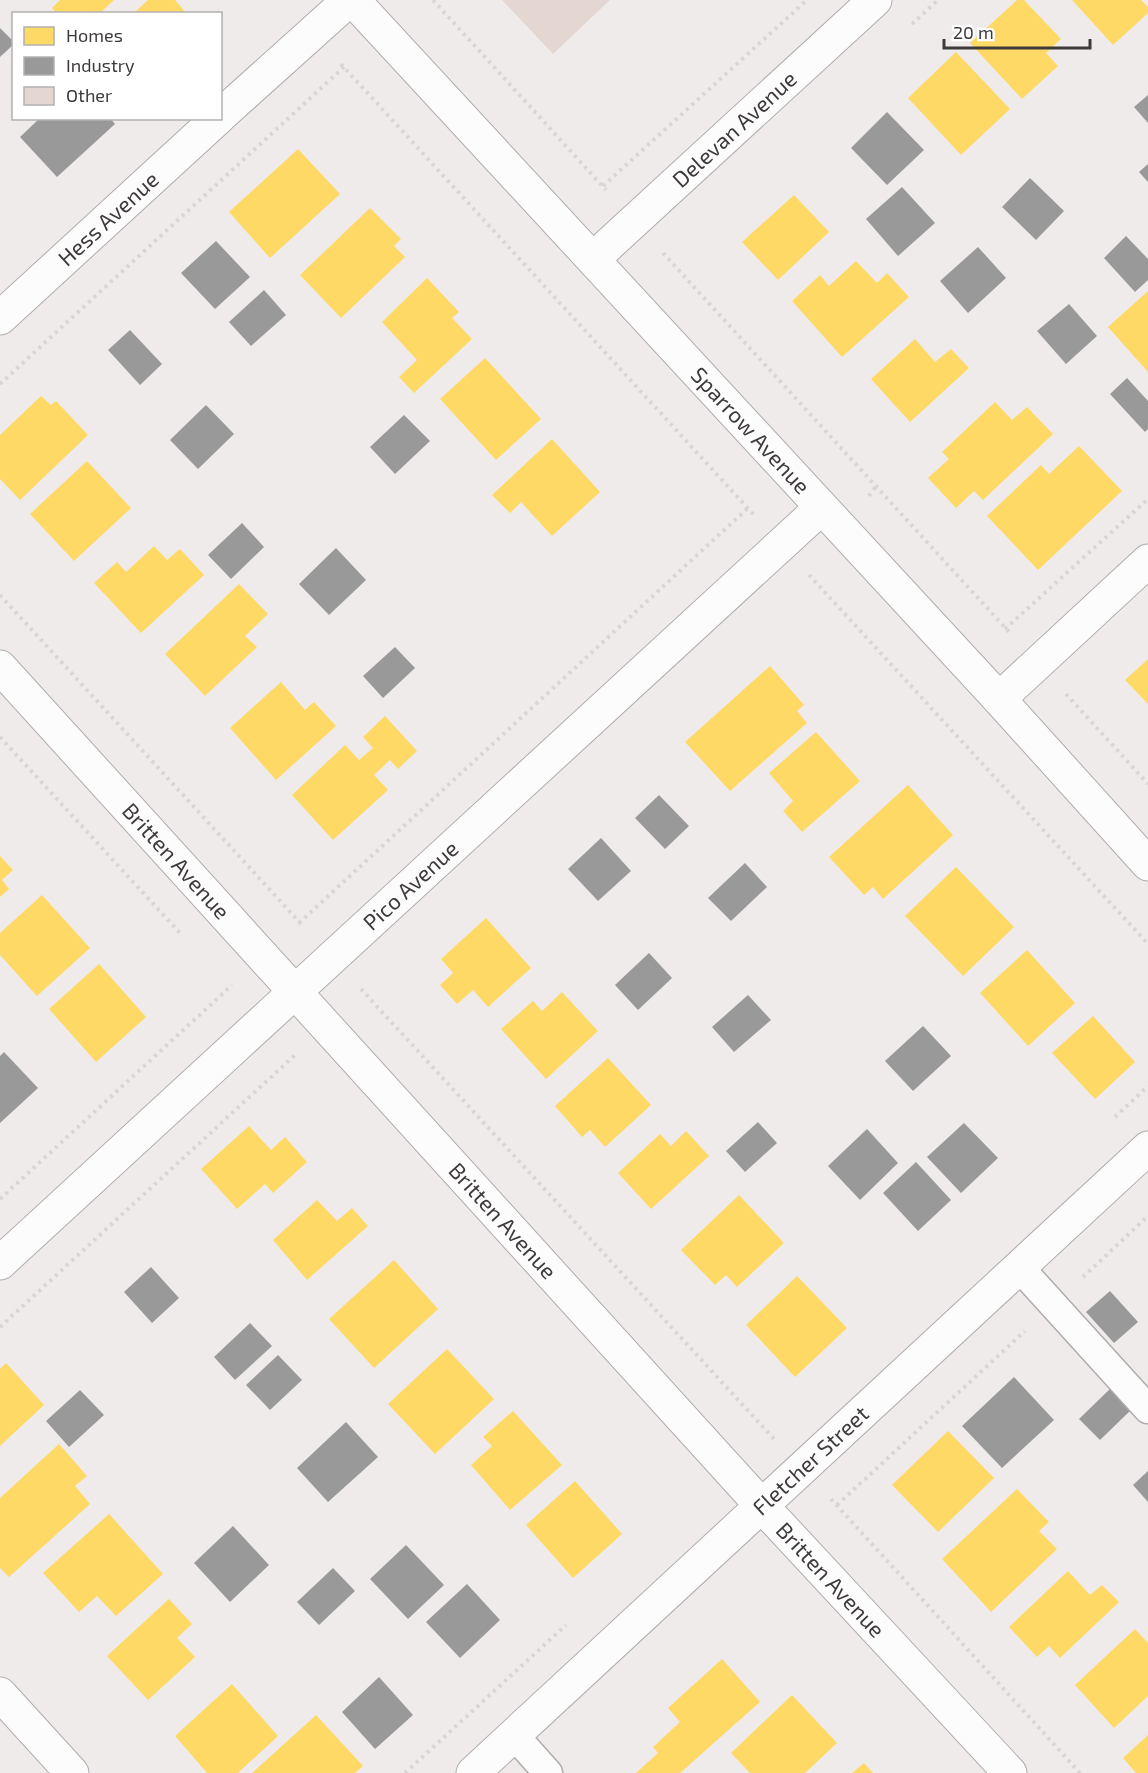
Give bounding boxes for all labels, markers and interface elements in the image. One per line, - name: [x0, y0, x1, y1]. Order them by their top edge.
- legend: [12, 12, 222, 120]
- scale bar: [944, 12, 1090, 50]
- text: 20 m: [953, 21, 994, 43]
- text: Homes: [66, 24, 123, 46]
- text: Industry: [66, 54, 135, 76]
- street label: Delevan Avenue: [666, 65, 801, 192]
- text: Other: [66, 84, 112, 106]
- street label: Hess Avenue: [52, 165, 163, 270]
- street label: Sparrow Avenue: [687, 361, 816, 498]
- street label: Britten Avenue: [118, 797, 236, 924]
- street label: Pico Avenue: [357, 834, 463, 935]
- street label: Britten Avenue: [444, 1157, 563, 1283]
- street label: Fletcher Street: [747, 1400, 873, 1520]
- street label: Britten Avenue: [771, 1516, 891, 1642]

